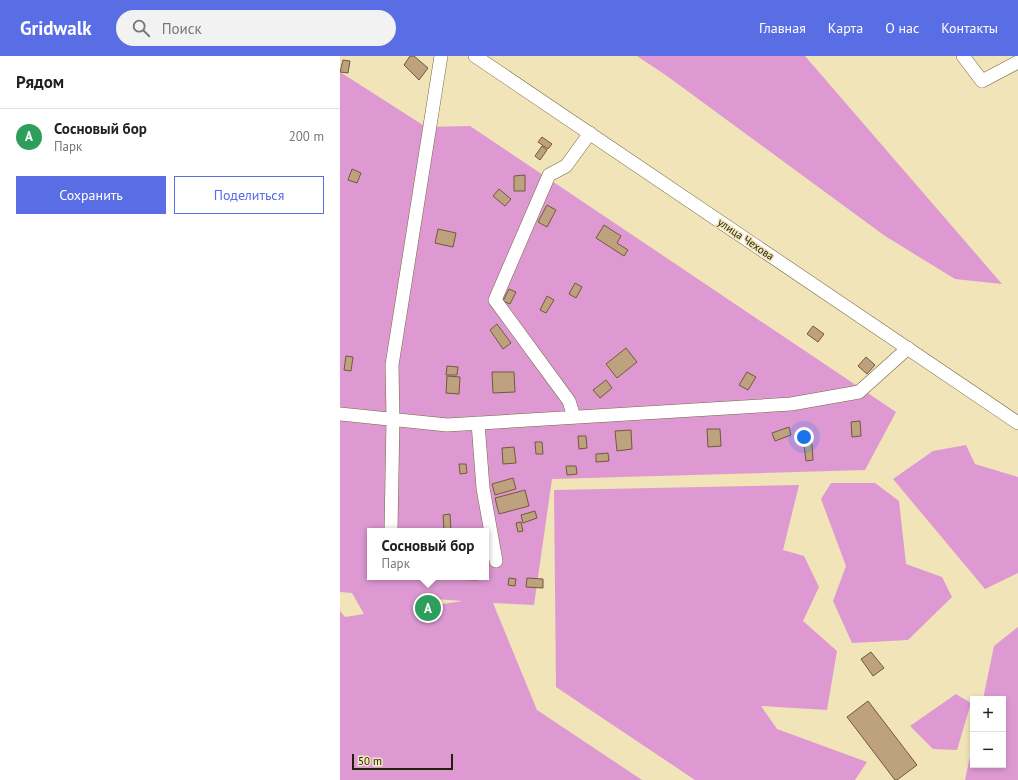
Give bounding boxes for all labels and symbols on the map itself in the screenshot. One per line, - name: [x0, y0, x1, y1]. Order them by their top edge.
- street label: улица Чехова: [715, 215, 777, 263]
- your location: [794, 427, 814, 447]
- pin: A: [415, 593, 441, 623]
- scale bar: [352, 752, 453, 771]

